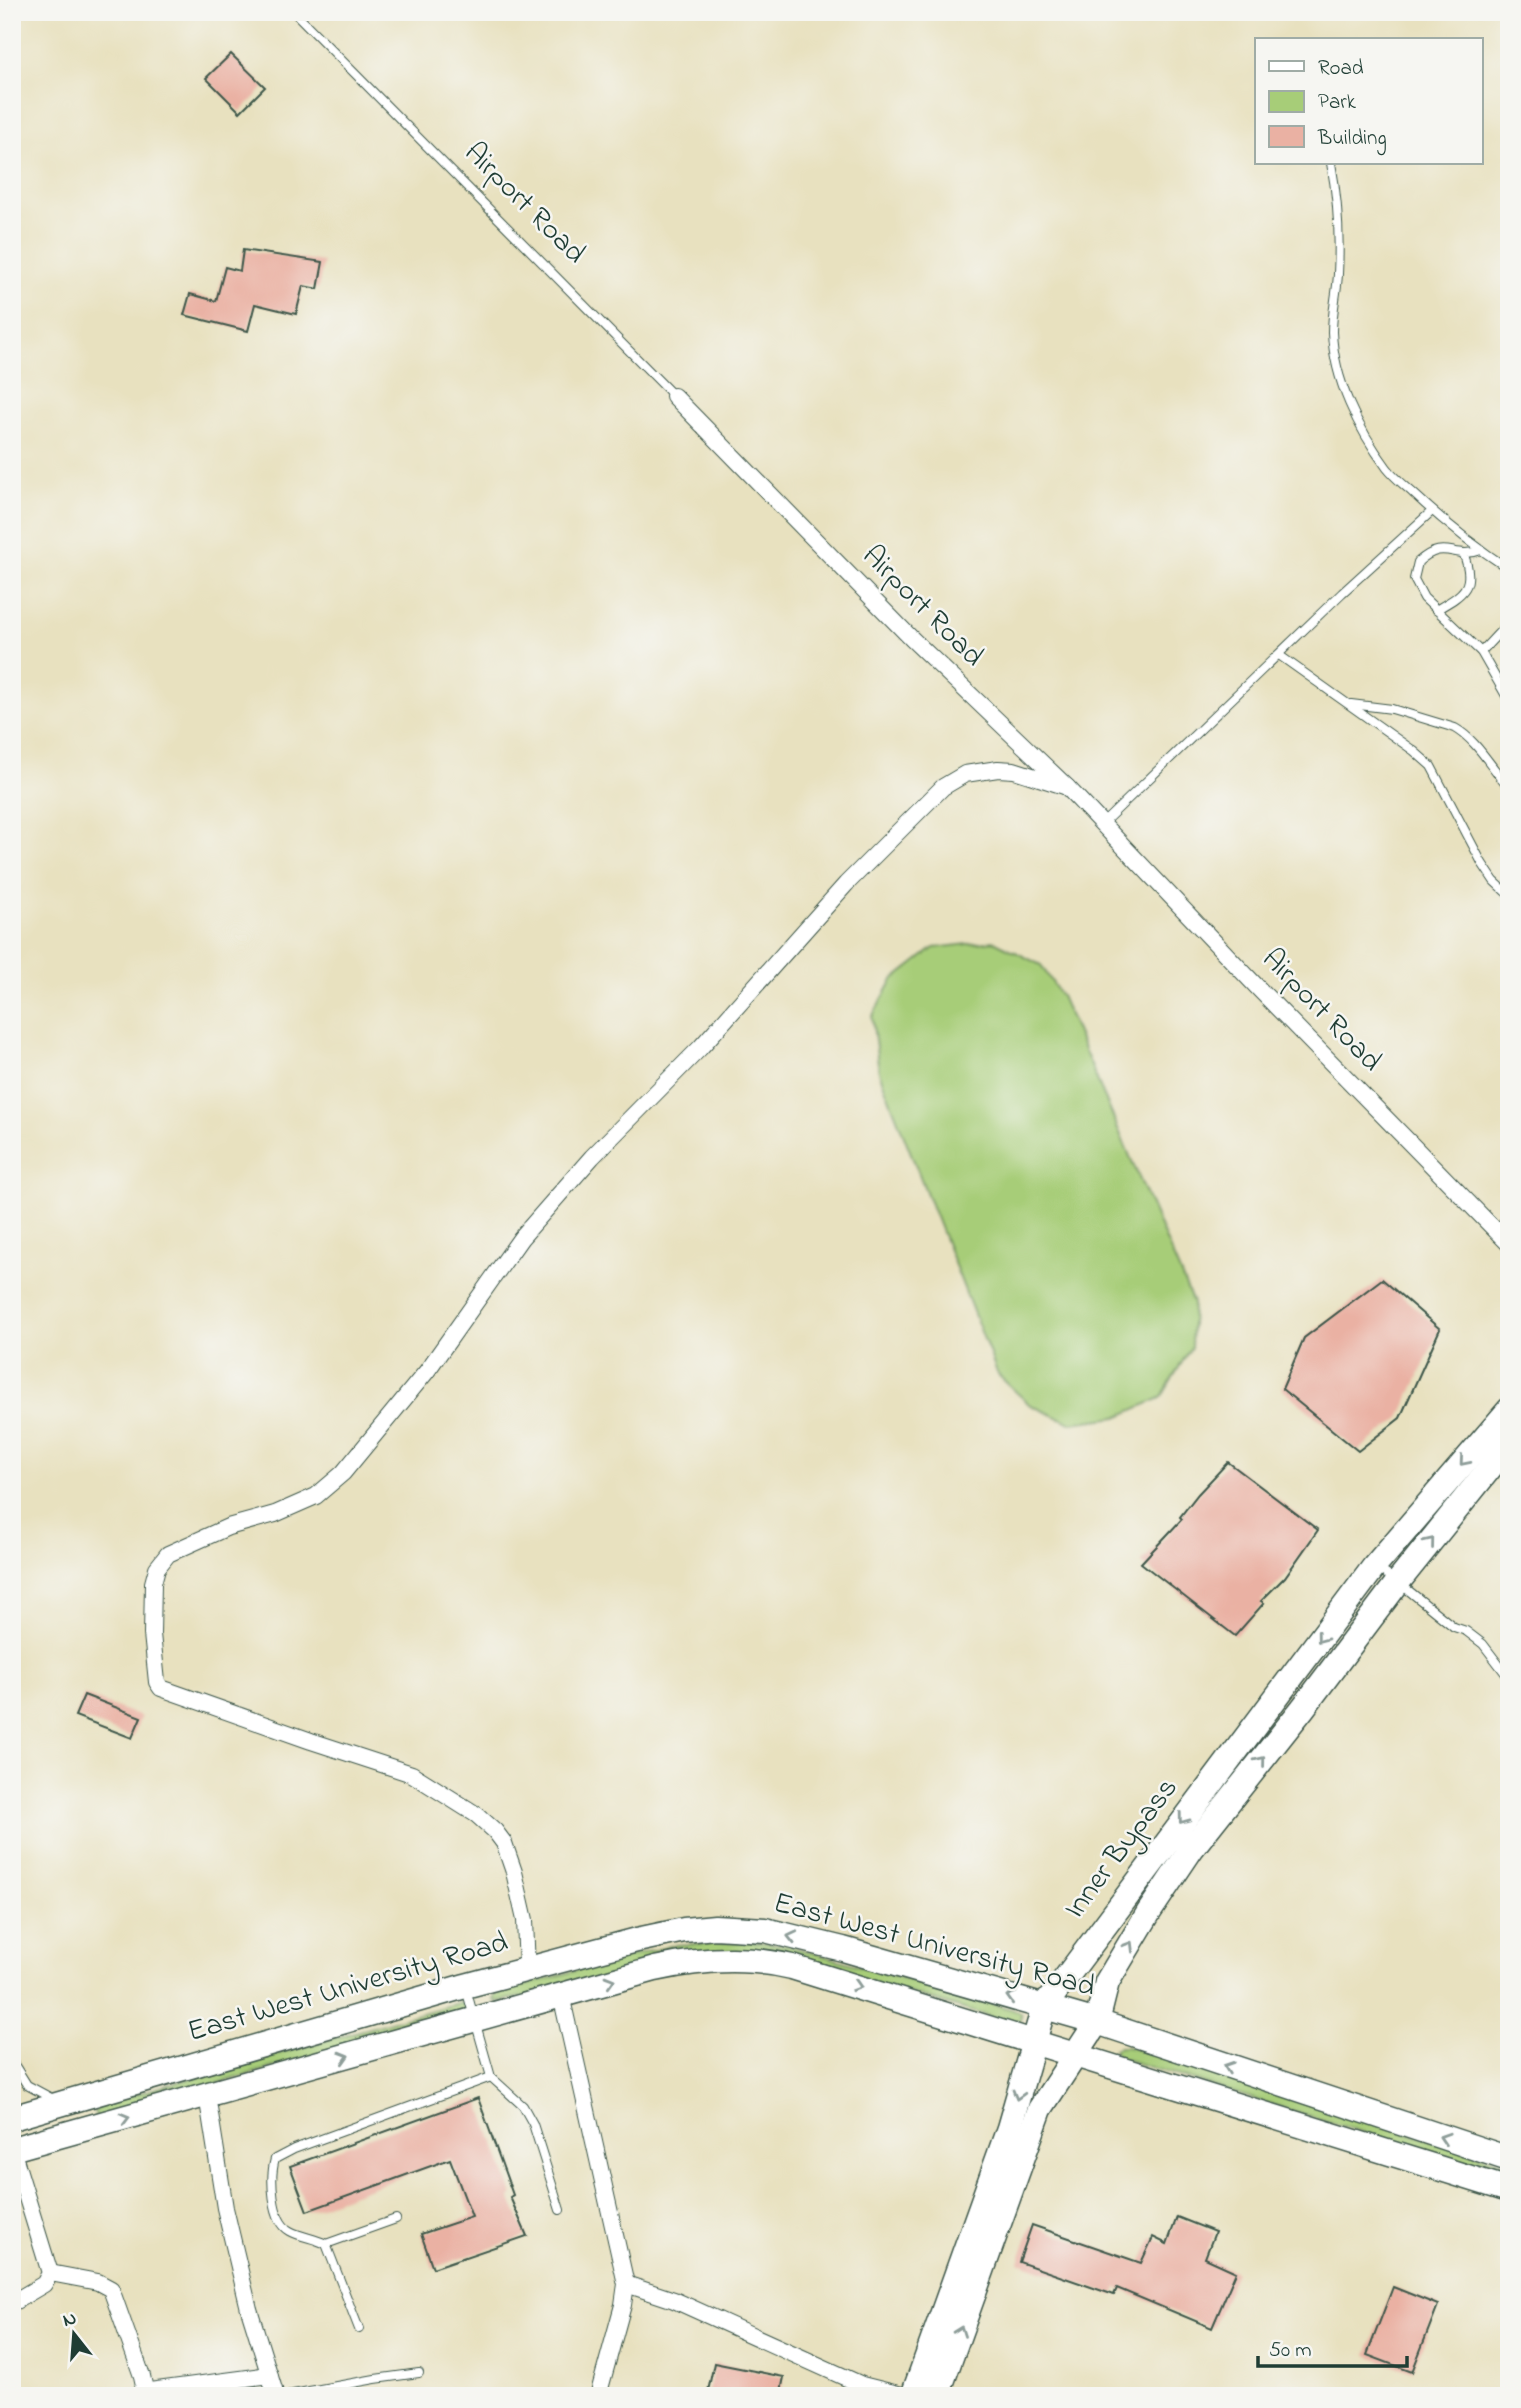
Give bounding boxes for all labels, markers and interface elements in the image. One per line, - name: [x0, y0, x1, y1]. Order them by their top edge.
- legend: [1255, 38, 1482, 164]
- text: Road: [1318, 54, 1364, 84]
- text: Park: [1318, 88, 1357, 118]
- text: Building: [1317, 124, 1387, 156]
- street label: Airport Road: [453, 133, 595, 275]
- street label: Airport Road: [851, 536, 993, 678]
- street label: Airport Road: [1251, 939, 1392, 1083]
- one-way arrow: [1460, 1453, 1472, 1466]
- one-way arrow: [1422, 1538, 1434, 1551]
- one-way arrow: [1316, 1630, 1329, 1642]
- one-way arrow: [1252, 1757, 1265, 1769]
- street label: Inner Bypass: [1054, 1769, 1190, 1929]
- one-way arrow: [1179, 1811, 1192, 1824]
- street label: East West University Road: [768, 1882, 1100, 2010]
- street label: East West University Road: [183, 1921, 513, 2055]
- one-way arrow: [786, 1931, 798, 1945]
- one-way arrow: [1120, 1941, 1133, 1954]
- one-way arrow: [604, 1975, 616, 1990]
- one-way arrow: [850, 1978, 862, 1993]
- one-way arrow: [1005, 1991, 1017, 2006]
- one-way arrow: [338, 2050, 350, 2065]
- one-way arrow: [1222, 2061, 1234, 2075]
- one-way arrow: [1012, 2089, 1027, 2101]
- one-way arrow: [119, 2112, 131, 2126]
- one-way arrow: [1438, 2132, 1450, 2146]
- north arrow: [38, 2300, 108, 2370]
- text: N: [60, 2305, 80, 2335]
- scale bar: [1258, 2324, 1407, 2368]
- one-way arrow: [952, 2326, 966, 2338]
- text: 50 m: [1269, 2336, 1312, 2366]

